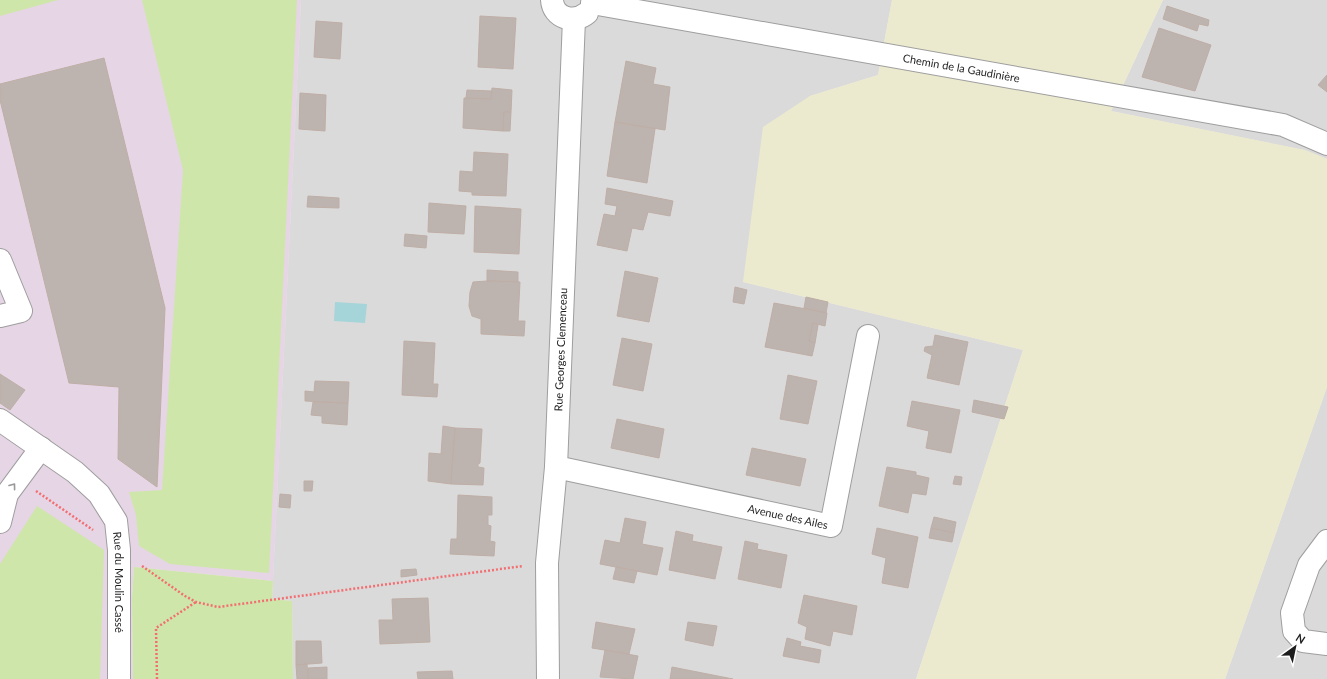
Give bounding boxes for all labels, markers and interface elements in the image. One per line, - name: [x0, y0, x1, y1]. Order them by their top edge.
- street label: Chemin de la Gaudinière: [902, 51, 1021, 84]
- street label: Rue Georges Clemenceau: [551, 287, 569, 412]
- one-way arrow: [8, 483, 15, 490]
- street label: Avenue des Ailes: [747, 501, 829, 531]
- street label: Rue du Moulin Cassé: [111, 531, 126, 633]
- north arrow: [1275, 627, 1315, 667]
- text: N: [1294, 630, 1308, 646]

